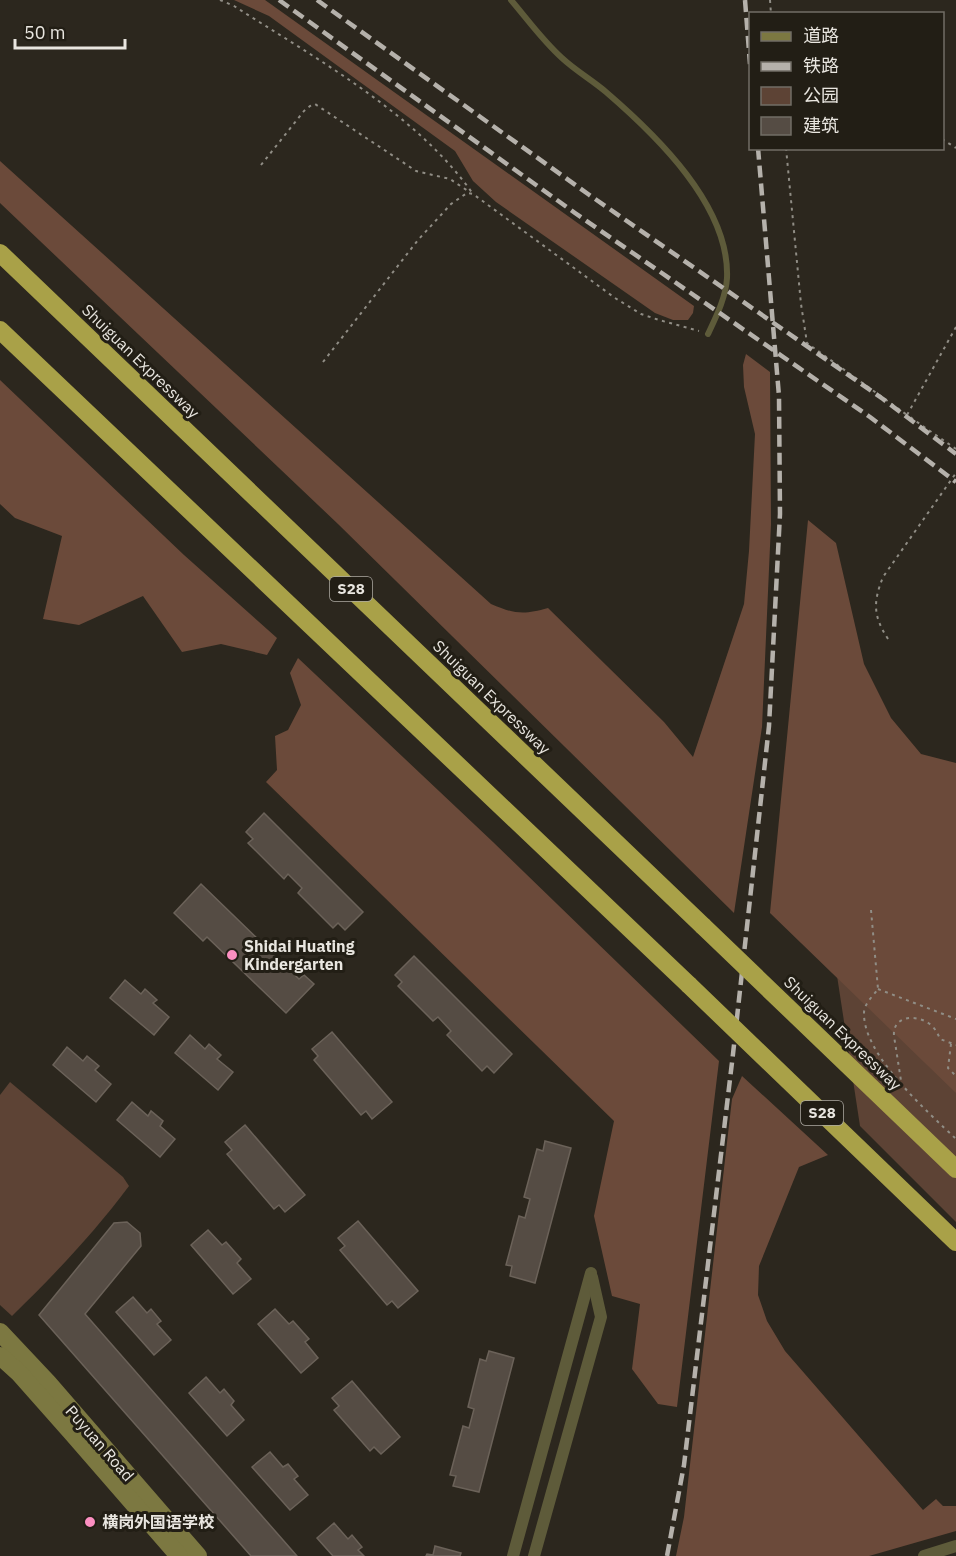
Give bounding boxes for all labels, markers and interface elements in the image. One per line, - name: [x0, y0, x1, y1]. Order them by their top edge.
- scale bar: [15, 12, 124, 50]
- legend: [749, 12, 944, 150]
- text: 50 m: [24, 21, 66, 44]
- text: 道路: [803, 24, 839, 47]
- text: 铁路: [803, 54, 839, 77]
- text: 公园: [803, 84, 839, 107]
- text: 建筑: [803, 114, 839, 137]
- street label: Shuiguan Expressway: [78, 300, 204, 422]
- road number: S28: [330, 577, 372, 601]
- street label: Shuiguan Expressway: [429, 636, 555, 758]
- place label: Shidai Huating Kindergarten: [244, 936, 355, 974]
- marker: Shidai Huating Kindergarten: [225, 948, 239, 962]
- street label: Shuiguan Expressway: [780, 972, 906, 1094]
- road number: S28: [801, 1101, 843, 1125]
- street label: Puyuan Road: [62, 1401, 138, 1485]
- place label: 横岗外国语学校: [102, 1512, 215, 1532]
- marker: 横岗外国语学校: [83, 1515, 97, 1529]

